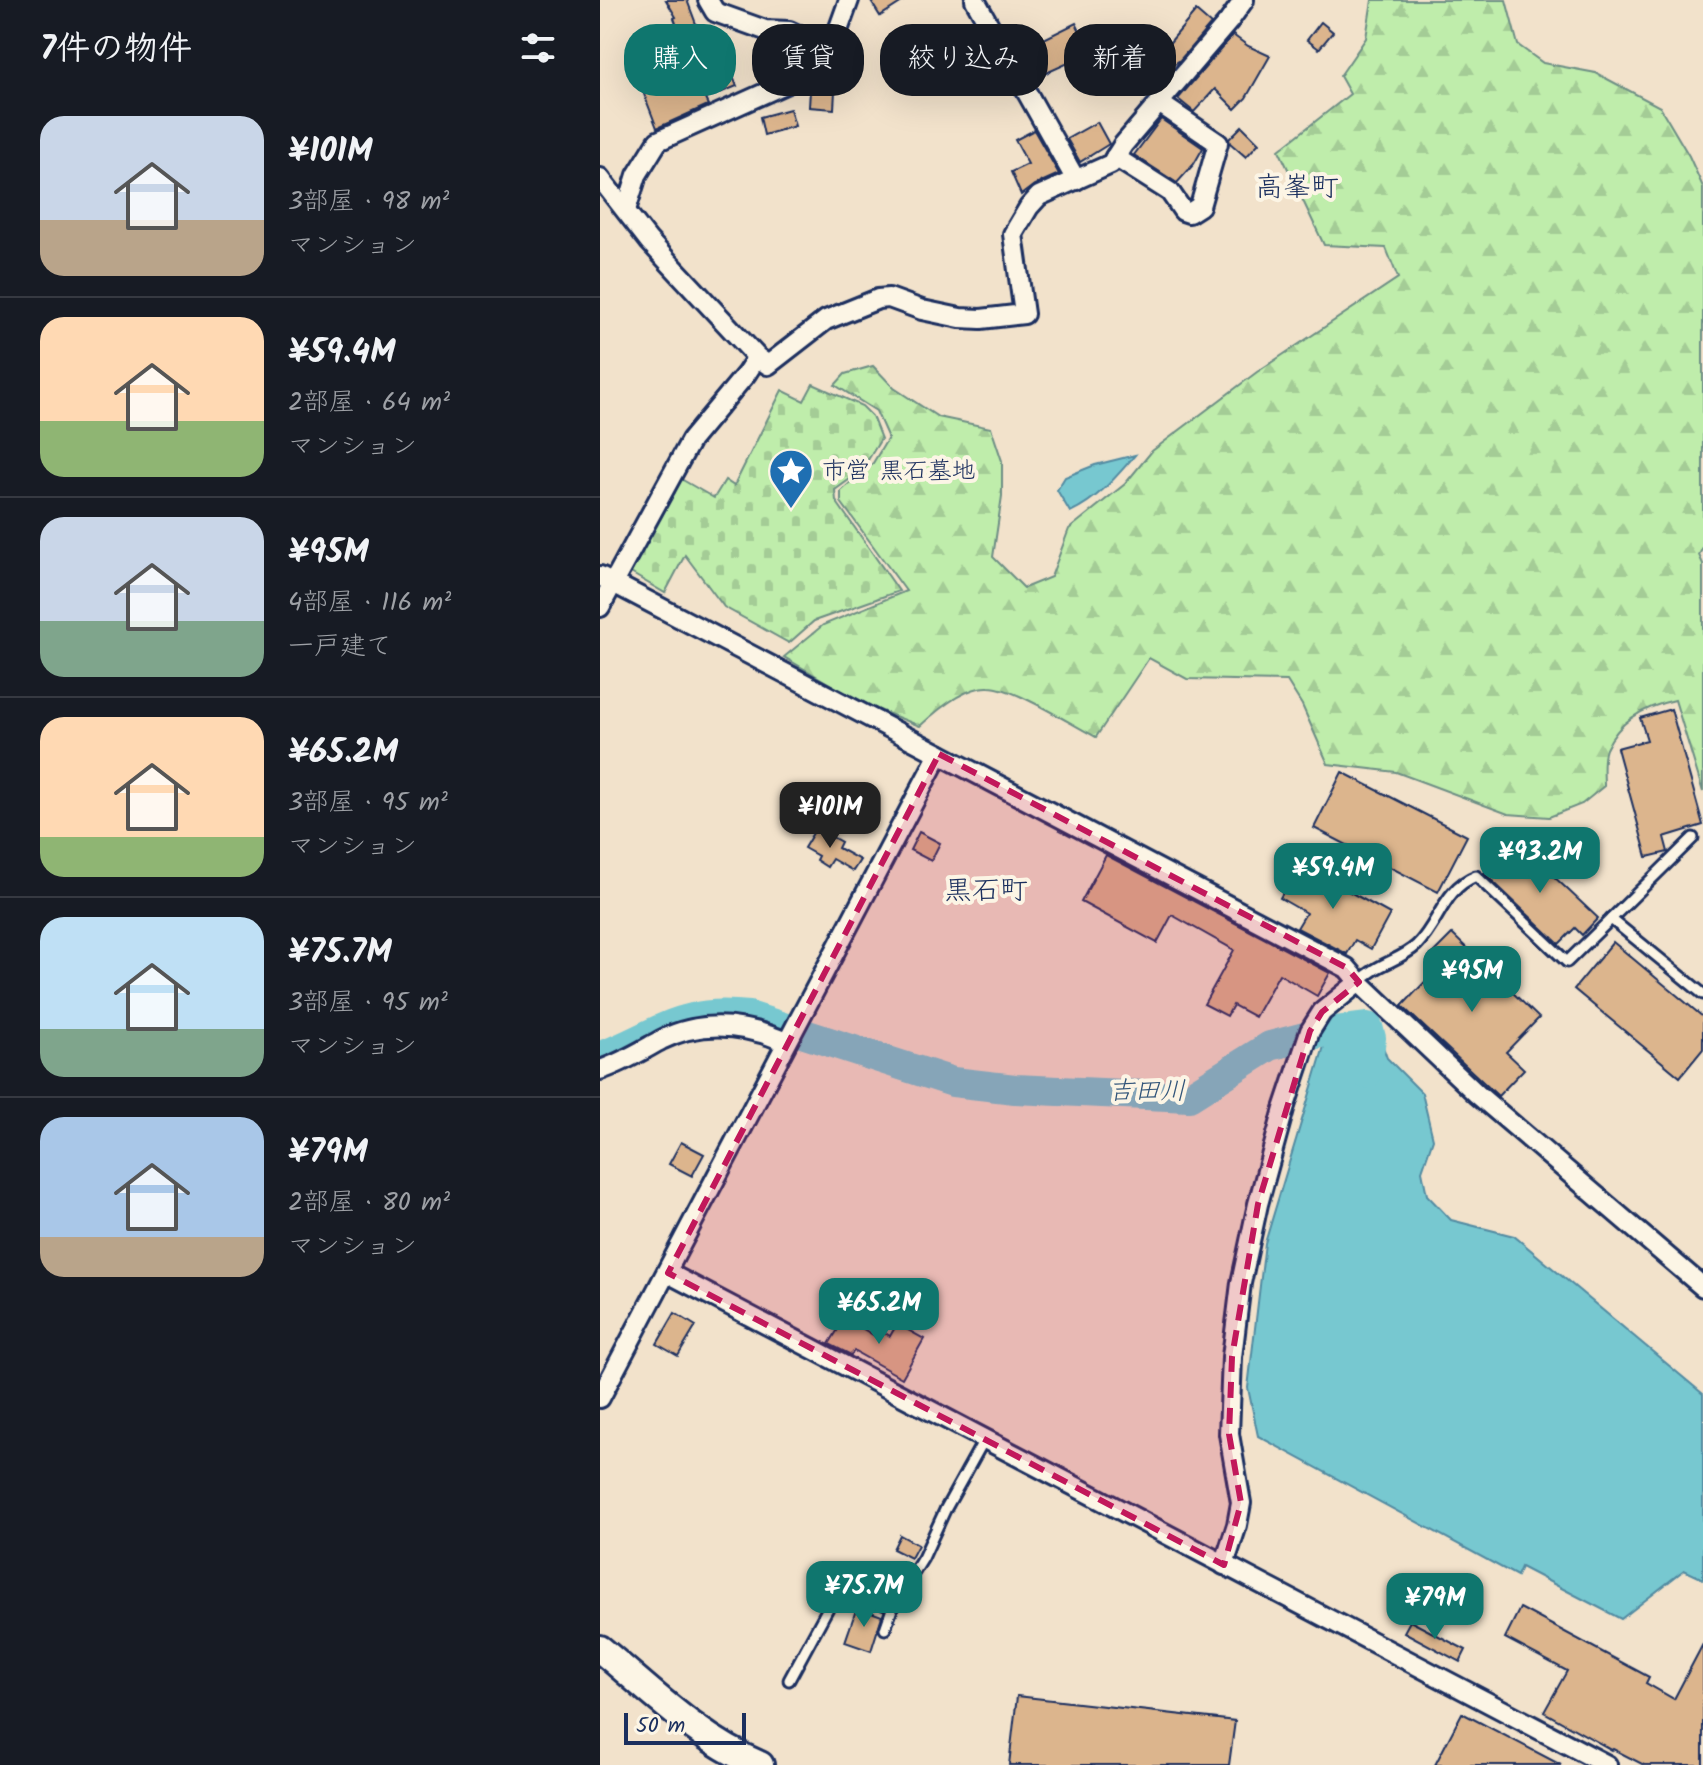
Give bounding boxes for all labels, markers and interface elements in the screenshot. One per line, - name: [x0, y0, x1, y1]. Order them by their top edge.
- text: 7件の物件: [40, 23, 192, 77]
- chip: 購入: [624, 24, 736, 96]
- chip: 賃貸: [752, 24, 864, 96]
- chip: 絞り込み: [880, 24, 1048, 96]
- chip: 新着: [1064, 24, 1176, 96]
- icon: filters: [516, 26, 560, 70]
- text: ¥101M: [288, 125, 373, 179]
- icon: home: [104, 148, 200, 244]
- district label: 高峯町: [1255, 166, 1339, 211]
- text: 3部屋 · 98 m²: [288, 181, 449, 223]
- text: マンション: [288, 225, 417, 267]
- text: ¥59.4M: [288, 326, 396, 380]
- icon: home: [104, 349, 200, 445]
- text: 2部屋 · 64 m²: [288, 382, 450, 424]
- text: マンション: [288, 426, 417, 468]
- place icon: 市営 黒石墓地: [767, 447, 815, 510]
- place label: 市営 黒石墓地: [822, 452, 976, 491]
- text: ¥95M: [288, 526, 369, 580]
- icon: home: [104, 549, 200, 645]
- text: 4部屋 · 116 m²: [288, 582, 451, 624]
- text: 一戸建て: [288, 626, 392, 668]
- text: ¥65.2M: [288, 726, 398, 780]
- icon: home: [104, 749, 200, 845]
- text: 3部屋 · 95 m²: [288, 782, 448, 824]
- pin: ¥101M: [774, 782, 886, 850]
- text: ¥101M: [798, 787, 862, 829]
- text: マンション: [288, 826, 417, 868]
- pin: ¥93.2M: [1475, 827, 1605, 895]
- text: ¥93.2M: [1498, 832, 1582, 874]
- pin: ¥59.4M: [1268, 843, 1398, 911]
- text: ¥59.4M: [1292, 848, 1374, 890]
- district label: 黒石町: [944, 869, 1028, 914]
- text: ¥75.7M: [288, 926, 392, 980]
- pin: ¥95M: [1425, 946, 1519, 1014]
- icon: home: [104, 949, 200, 1045]
- text: ¥95M: [1441, 951, 1503, 993]
- text: 3部屋 · 95 m²: [288, 982, 448, 1024]
- text: マンション: [288, 1026, 417, 1068]
- water label: 吉田川: [1108, 1071, 1186, 1113]
- text: ¥79M: [288, 1126, 368, 1180]
- icon: home: [104, 1149, 200, 1245]
- text: 2部屋 · 80 m²: [288, 1182, 450, 1224]
- text: マンション: [288, 1226, 417, 1268]
- pin: ¥65.2M: [814, 1278, 944, 1346]
- text: ¥65.2M: [837, 1283, 921, 1325]
- pin: ¥75.7M: [799, 1561, 929, 1629]
- text: ¥75.7M: [824, 1566, 904, 1608]
- pin: ¥79M: [1388, 1573, 1482, 1641]
- text: ¥79M: [1404, 1578, 1466, 1620]
- scale bar: [624, 1709, 746, 1745]
- text: 50 m: [636, 1709, 685, 1744]

